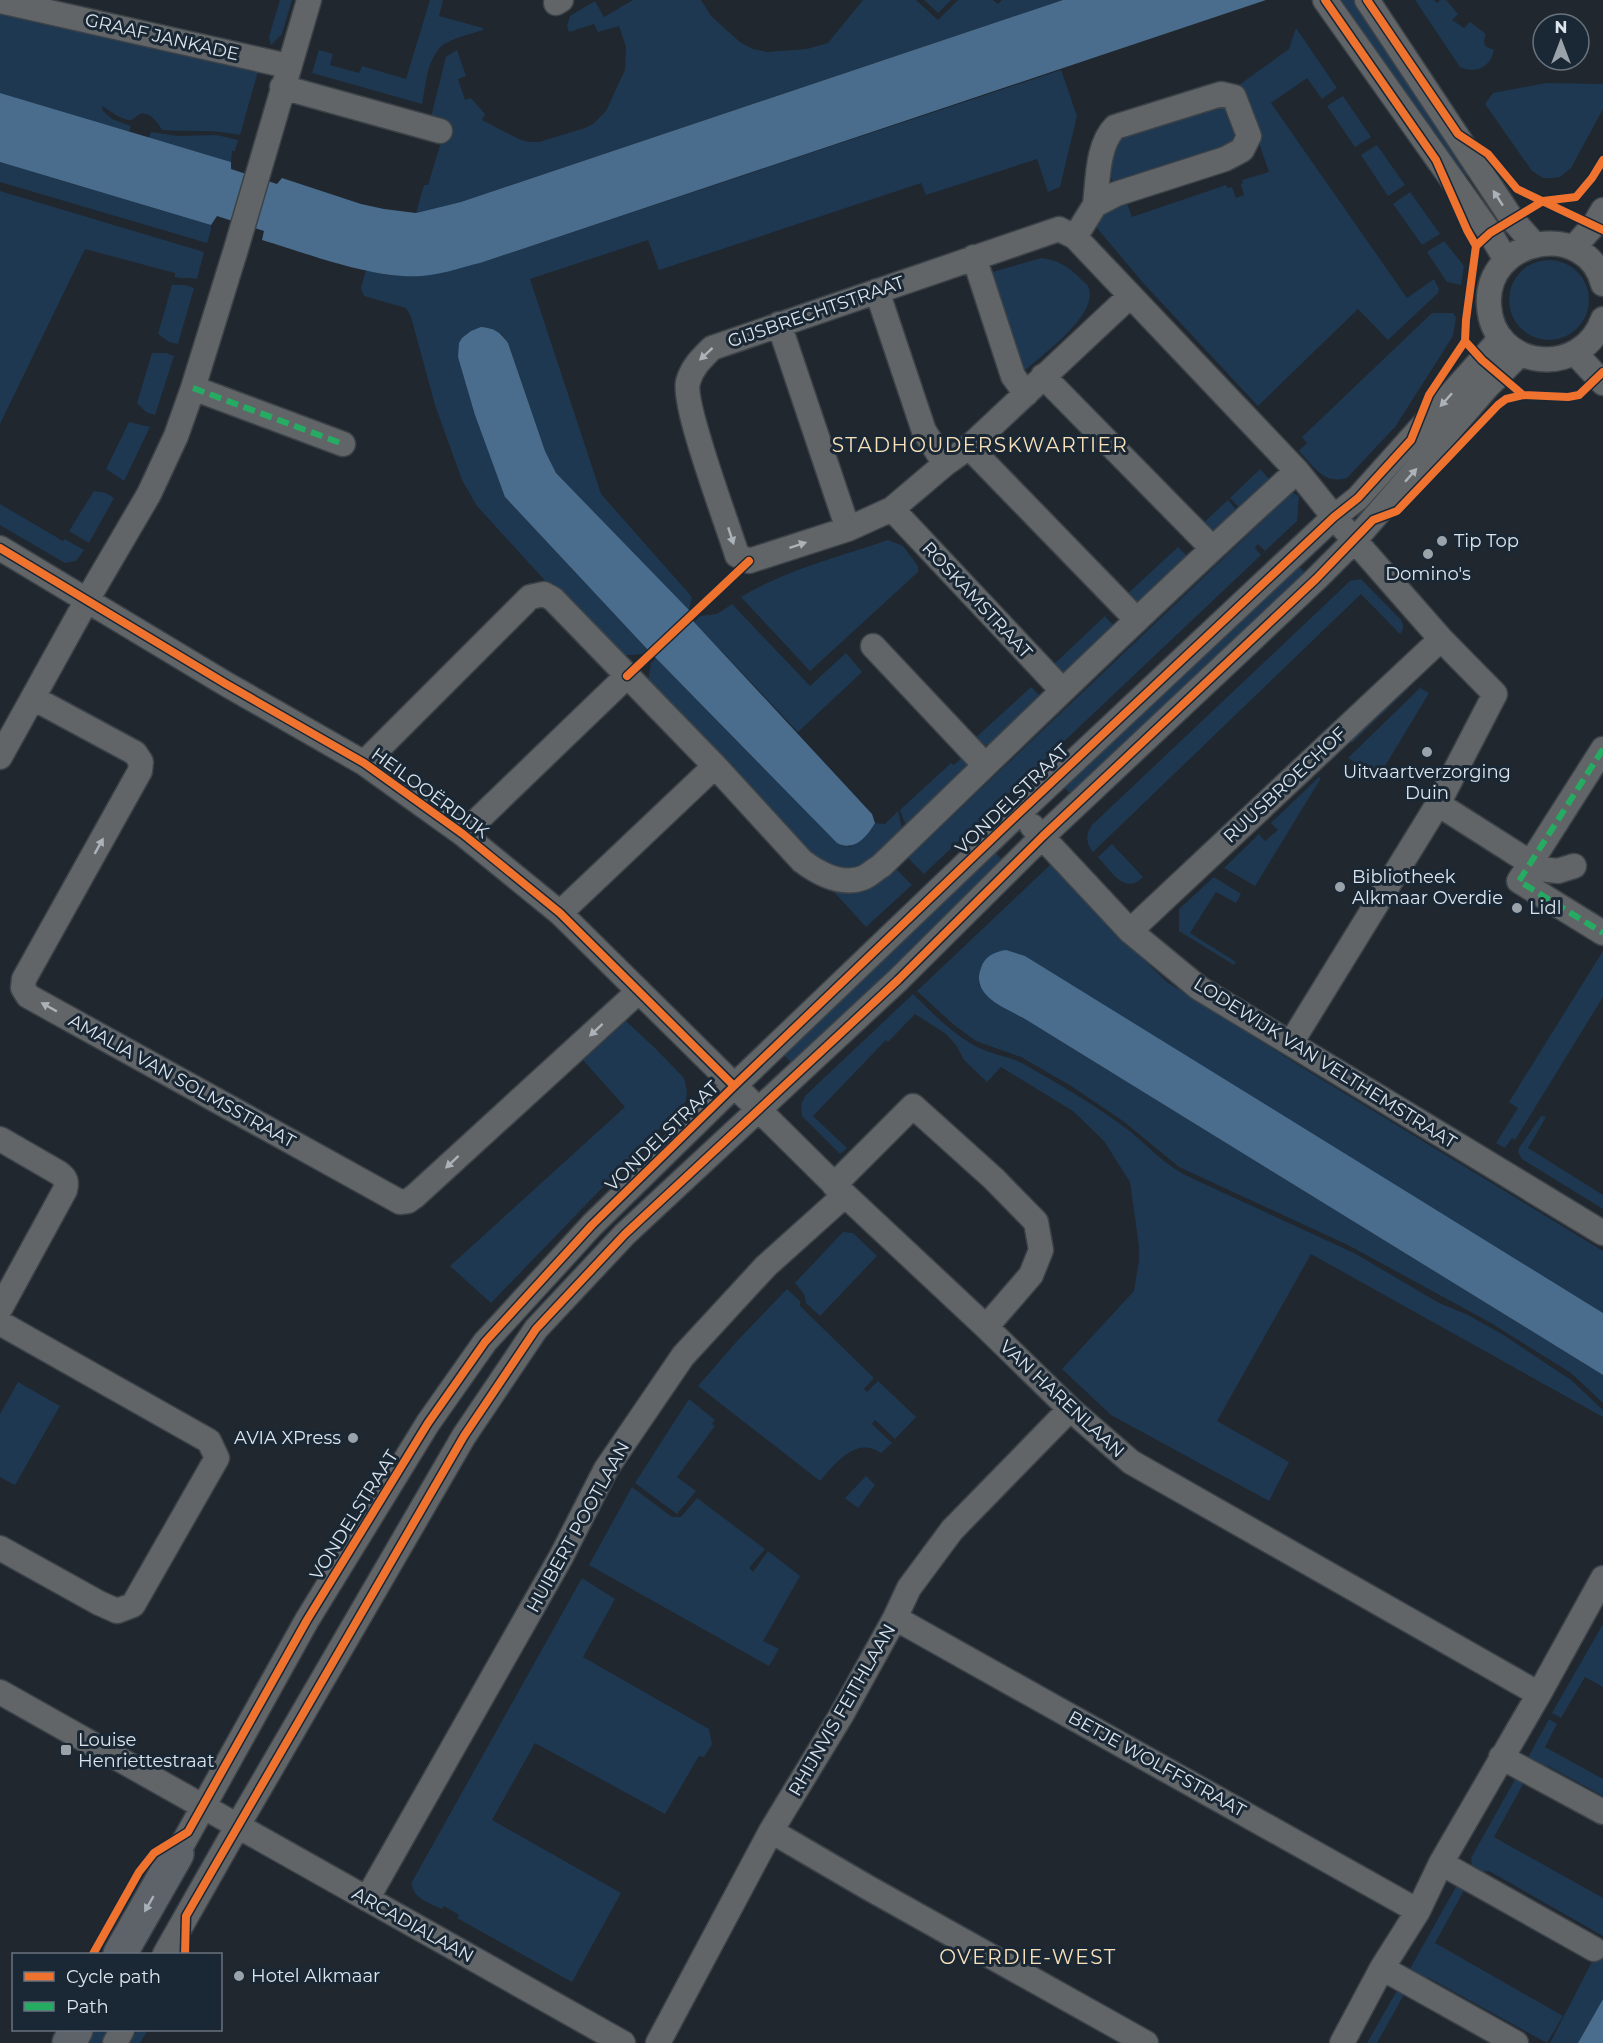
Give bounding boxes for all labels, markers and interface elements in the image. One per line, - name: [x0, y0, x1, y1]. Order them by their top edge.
- street label: GRAAF JANKADE: [83, 9, 241, 65]
- north arrow: [1531, 12, 1591, 72]
- text: N: [1555, 18, 1567, 37]
- one-way arrow: [1493, 190, 1504, 206]
- street label: GIJSBRECHTSTRAAT: [725, 271, 908, 353]
- one-way arrow: [699, 347, 714, 361]
- one-way arrow: [1440, 392, 1453, 407]
- district label: STADHOUDERSKWARTIER: [832, 433, 1128, 457]
- one-way arrow: [1404, 468, 1417, 483]
- one-way arrow: [727, 527, 736, 545]
- place label: Tip Top: [1454, 530, 1519, 552]
- marker: Tip Top: [1435, 534, 1449, 548]
- street label: ROSKAMSTRAAT: [917, 537, 1037, 663]
- one-way arrow: [789, 540, 807, 550]
- marker: Domino's: [1421, 547, 1435, 561]
- place label: Domino's: [1385, 563, 1471, 585]
- street label: RUUSBROECHOF: [1219, 722, 1351, 848]
- street label: VONDELSTRAAT: [951, 739, 1074, 859]
- street label: HEILOOËRDIJK: [367, 743, 493, 843]
- marker: Uitvaartverzorging Duin: [1420, 745, 1434, 759]
- place label: Uitvaartverzorging Duin: [1343, 761, 1511, 804]
- one-way arrow: [94, 837, 104, 854]
- place label: Bibliotheek Alkmaar Overdie: [1352, 866, 1503, 909]
- marker: Bibliotheek Alkmaar Overdie: [1333, 880, 1347, 894]
- place label: Lidl: [1529, 897, 1562, 919]
- marker: Lidl: [1510, 901, 1524, 915]
- street label: LODEWIJK VAN VELTHEMSTRAAT: [1190, 973, 1461, 1154]
- one-way arrow: [41, 1002, 57, 1013]
- street label: AMALIA VAN SOLMSSTRAAT: [65, 1009, 300, 1153]
- one-way arrow: [588, 1023, 603, 1037]
- street label: VONDELSTRAAT: [601, 1076, 724, 1196]
- one-way arrow: [445, 1155, 460, 1168]
- street label: VAN HARENLAAN: [995, 1336, 1129, 1462]
- place label: AVIA XPress: [234, 1427, 341, 1449]
- marker: AVIA XPress: [346, 1431, 360, 1445]
- street label: HUIBERT POOTLAAN: [522, 1438, 634, 1616]
- street label: VONDELSTRAAT: [305, 1445, 403, 1584]
- street label: RHIJNVIS FEITHLAAN: [784, 1620, 900, 1800]
- street label: BETJE WOLFFSTRAAT: [1064, 1706, 1250, 1822]
- place label: Louise Henriettestraat: [78, 1729, 215, 1772]
- marker: Louise Henriettestraat: [59, 1743, 73, 1757]
- street label: ARCADIALAAN: [348, 1882, 478, 1968]
- one-way arrow: [144, 1896, 154, 1913]
- district label: OVERDIE-WEST: [939, 1945, 1117, 1969]
- legend: [12, 1953, 222, 2031]
- place label: Hotel Alkmaar: [251, 1965, 380, 1987]
- text: Cycle path: [66, 1966, 161, 1988]
- marker: Hotel Alkmaar: [232, 1969, 246, 1983]
- text: Path: [66, 1996, 109, 2018]

